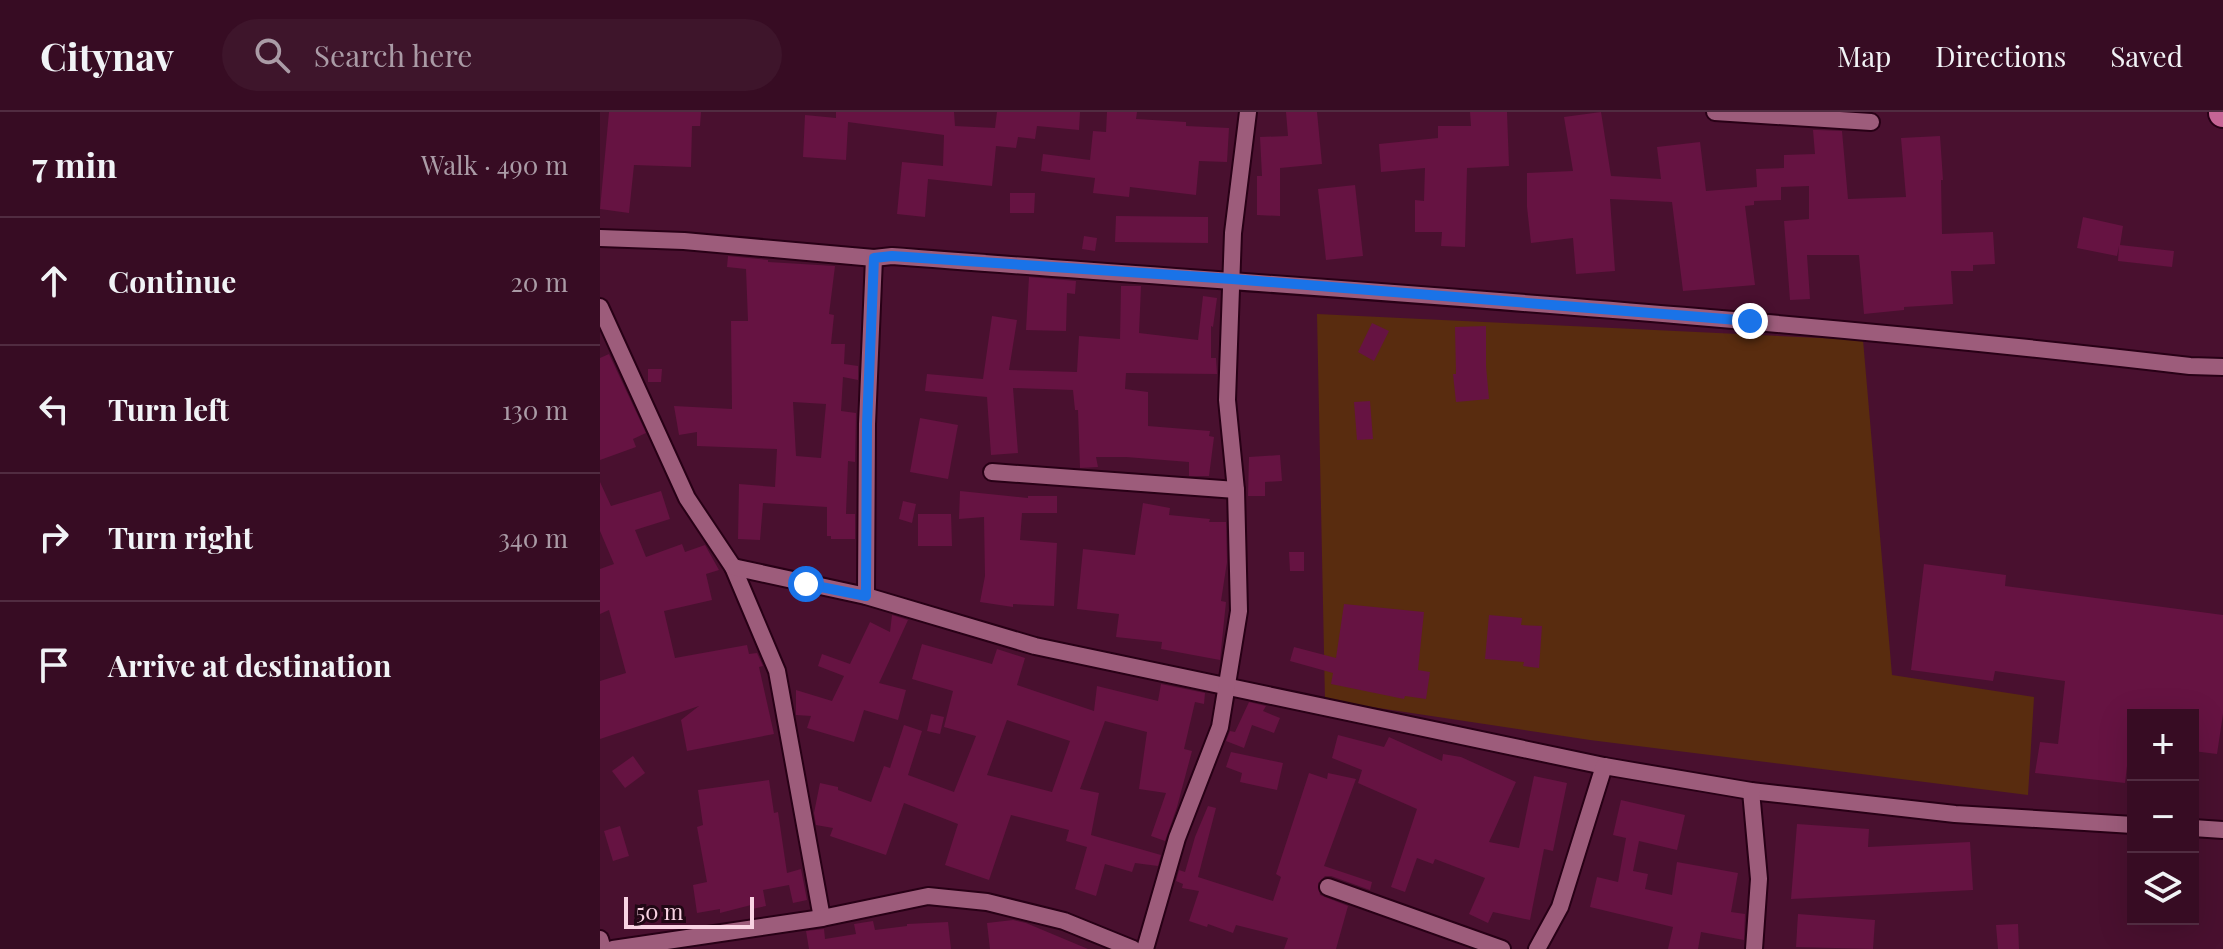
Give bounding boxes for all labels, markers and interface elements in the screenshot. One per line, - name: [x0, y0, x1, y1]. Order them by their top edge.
- search box: [222, 19, 782, 91]
- text: Citynav: [40, 30, 174, 81]
- icon: search: [250, 33, 294, 77]
- text: Search here: [314, 35, 472, 75]
- text: Map: [1837, 37, 1891, 74]
- text: Directions: [1935, 37, 2066, 74]
- text: Saved: [2110, 37, 2183, 74]
- text: 7 min: [32, 141, 117, 187]
- text: Walk · 490 m: [421, 147, 568, 182]
- icon: ahead: [32, 259, 76, 303]
- text: Continue: [108, 261, 236, 301]
- text: 20 m: [510, 264, 568, 299]
- route end: [1732, 303, 1768, 339]
- icon: left: [32, 387, 76, 431]
- text: Turn left: [108, 389, 229, 429]
- text: 130 m: [502, 392, 568, 427]
- icon: right: [32, 515, 76, 559]
- text: Turn right: [108, 517, 253, 557]
- text: 340 m: [498, 520, 568, 555]
- route start: [788, 566, 824, 602]
- icon: arrive: [32, 643, 76, 687]
- text: Arrive at destination: [108, 645, 391, 685]
- map controls: [2127, 709, 2199, 925]
- button: +: [2127, 709, 2199, 781]
- button: −: [2127, 781, 2199, 853]
- button: layers: [2127, 853, 2199, 925]
- scale bar: [624, 893, 754, 929]
- text: 50 m: [636, 896, 683, 926]

